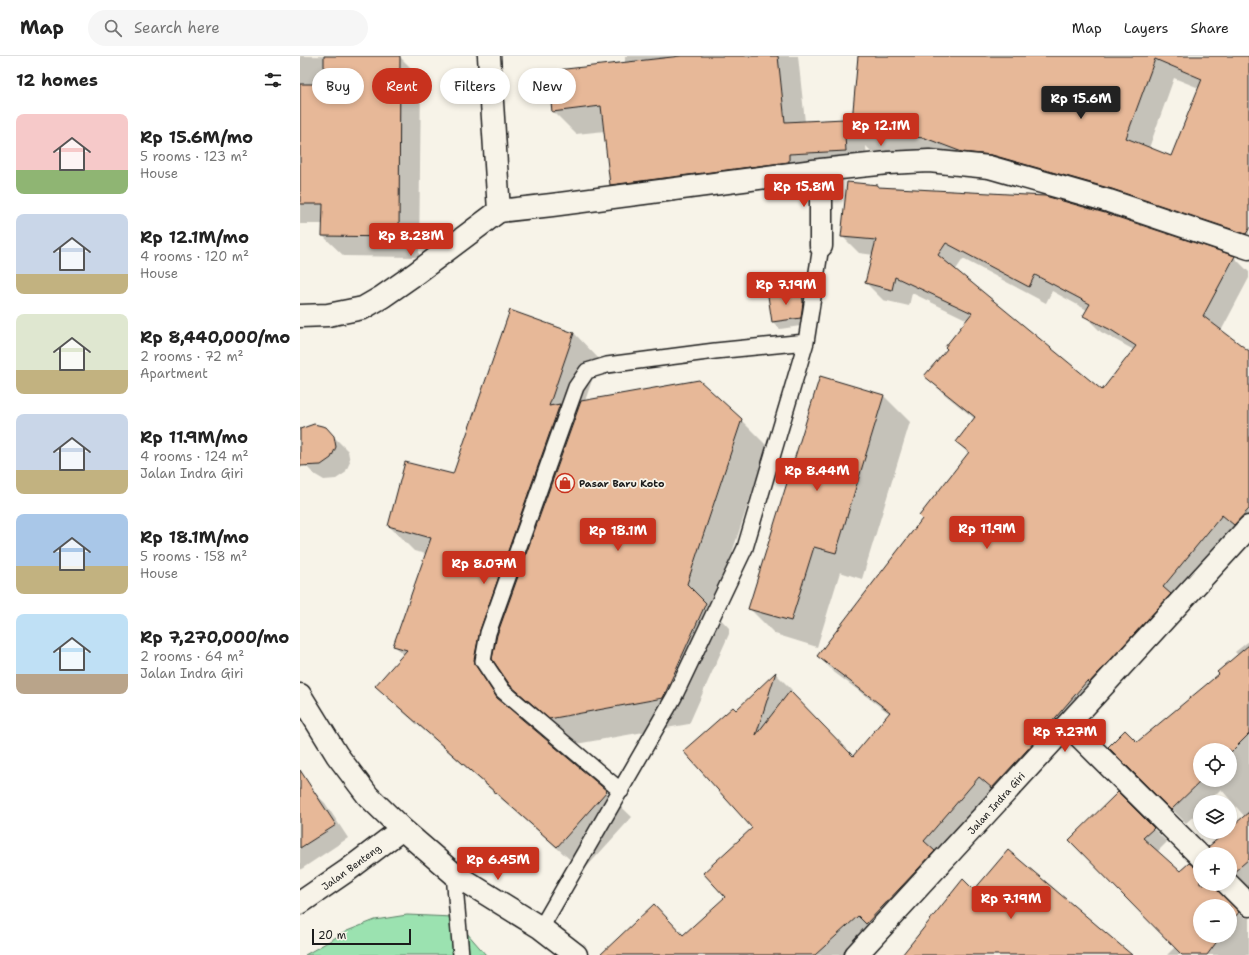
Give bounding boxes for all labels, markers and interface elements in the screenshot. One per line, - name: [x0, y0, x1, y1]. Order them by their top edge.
- search box: [88, 10, 368, 46]
- text: Map: [20, 15, 64, 40]
- icon: search: [102, 17, 124, 39]
- text: Search here: [134, 18, 220, 38]
- text: Map: [1072, 19, 1102, 37]
- text: Layers: [1124, 19, 1168, 37]
- text: Share: [1190, 19, 1229, 37]
- chip: Buy: [312, 68, 364, 104]
- chip: Rent: [372, 68, 432, 104]
- chip: Filters: [440, 68, 510, 104]
- chip: New: [518, 68, 576, 104]
- text: 12 homes: [16, 69, 98, 91]
- icon: filters: [262, 69, 284, 91]
- pin: Rp 15.6M: [1040, 86, 1122, 120]
- text: Rp 15.6M: [1050, 90, 1112, 107]
- pin: Rp 12.1M: [840, 113, 922, 147]
- text: Rp 12.1M: [852, 117, 910, 134]
- text: Rp 15.6M/mo: [140, 126, 253, 148]
- icon: home: [48, 130, 96, 178]
- text: 5 rooms · 123 m²: [140, 148, 248, 165]
- text: House: [140, 165, 178, 182]
- pin: Rp 15.8M: [763, 174, 845, 208]
- text: Rp 15.8M: [773, 178, 835, 195]
- pin: Rp 8.28M: [370, 223, 452, 257]
- text: Rp 12.1M/mo: [140, 226, 249, 248]
- text: Rp 8.28M: [378, 227, 444, 244]
- icon: home: [48, 230, 96, 278]
- text: 4 rooms · 120 m²: [140, 248, 249, 265]
- text: House: [140, 265, 178, 282]
- pin: Rp 7.19M: [745, 272, 827, 306]
- text: Rp 7.19M: [756, 276, 816, 293]
- text: Rp 8,440,000/mo: [140, 326, 290, 348]
- icon: home: [48, 330, 96, 378]
- text: 2 rooms · 72 m²: [140, 348, 244, 365]
- text: Apartment: [140, 365, 208, 382]
- text: Rp 11.9M/mo: [140, 426, 248, 448]
- icon: home: [48, 430, 96, 478]
- text: 4 rooms · 124 m²: [140, 448, 249, 465]
- pin: Rp 8.44M: [776, 458, 858, 492]
- text: Rp 8.44M: [785, 462, 849, 479]
- text: Jalan Indra Giri: [140, 465, 243, 482]
- shop icon: Pasar Baru Koto: [554, 472, 576, 494]
- place label: Pasar Baru Koto: [579, 477, 665, 490]
- pin: Rp 11.9M: [946, 516, 1028, 550]
- pin: Rp 18.1M: [577, 518, 659, 552]
- text: Rp 11.9M: [958, 520, 1016, 537]
- text: Rp 18.1M: [589, 522, 647, 539]
- text: Rp 18.1M/mo: [140, 526, 249, 548]
- icon: home: [48, 530, 96, 578]
- text: 5 rooms · 158 m²: [140, 548, 247, 565]
- pin: Rp 8.07M: [443, 551, 525, 585]
- text: Rp 8.07M: [451, 555, 517, 572]
- text: House: [140, 565, 178, 582]
- text: Rp 7,270,000/mo: [140, 626, 289, 648]
- icon: home: [48, 630, 96, 678]
- text: 2 rooms · 64 m²: [140, 648, 244, 665]
- text: Jalan Indra Giri: [140, 665, 243, 682]
- pin: Rp 7.27M: [1024, 719, 1106, 753]
- text: Rp 7.27M: [1033, 723, 1097, 740]
- map controls: [1193, 743, 1237, 943]
- button: locate: [1193, 743, 1237, 787]
- street label: Jalan Indra Giri: [965, 769, 1028, 837]
- button: layers: [1193, 795, 1237, 839]
- street label: Jalan Benteng: [319, 842, 383, 893]
- pin: Rp 6.45M: [457, 847, 539, 881]
- button: +: [1193, 847, 1237, 891]
- text: Rp 6.45M: [466, 851, 530, 868]
- pin: Rp 7.19M: [970, 886, 1052, 920]
- text: Rp 7.19M: [981, 890, 1041, 907]
- button: −: [1193, 899, 1237, 943]
- scale bar: [312, 927, 411, 946]
- text: 20 m: [318, 928, 346, 943]

